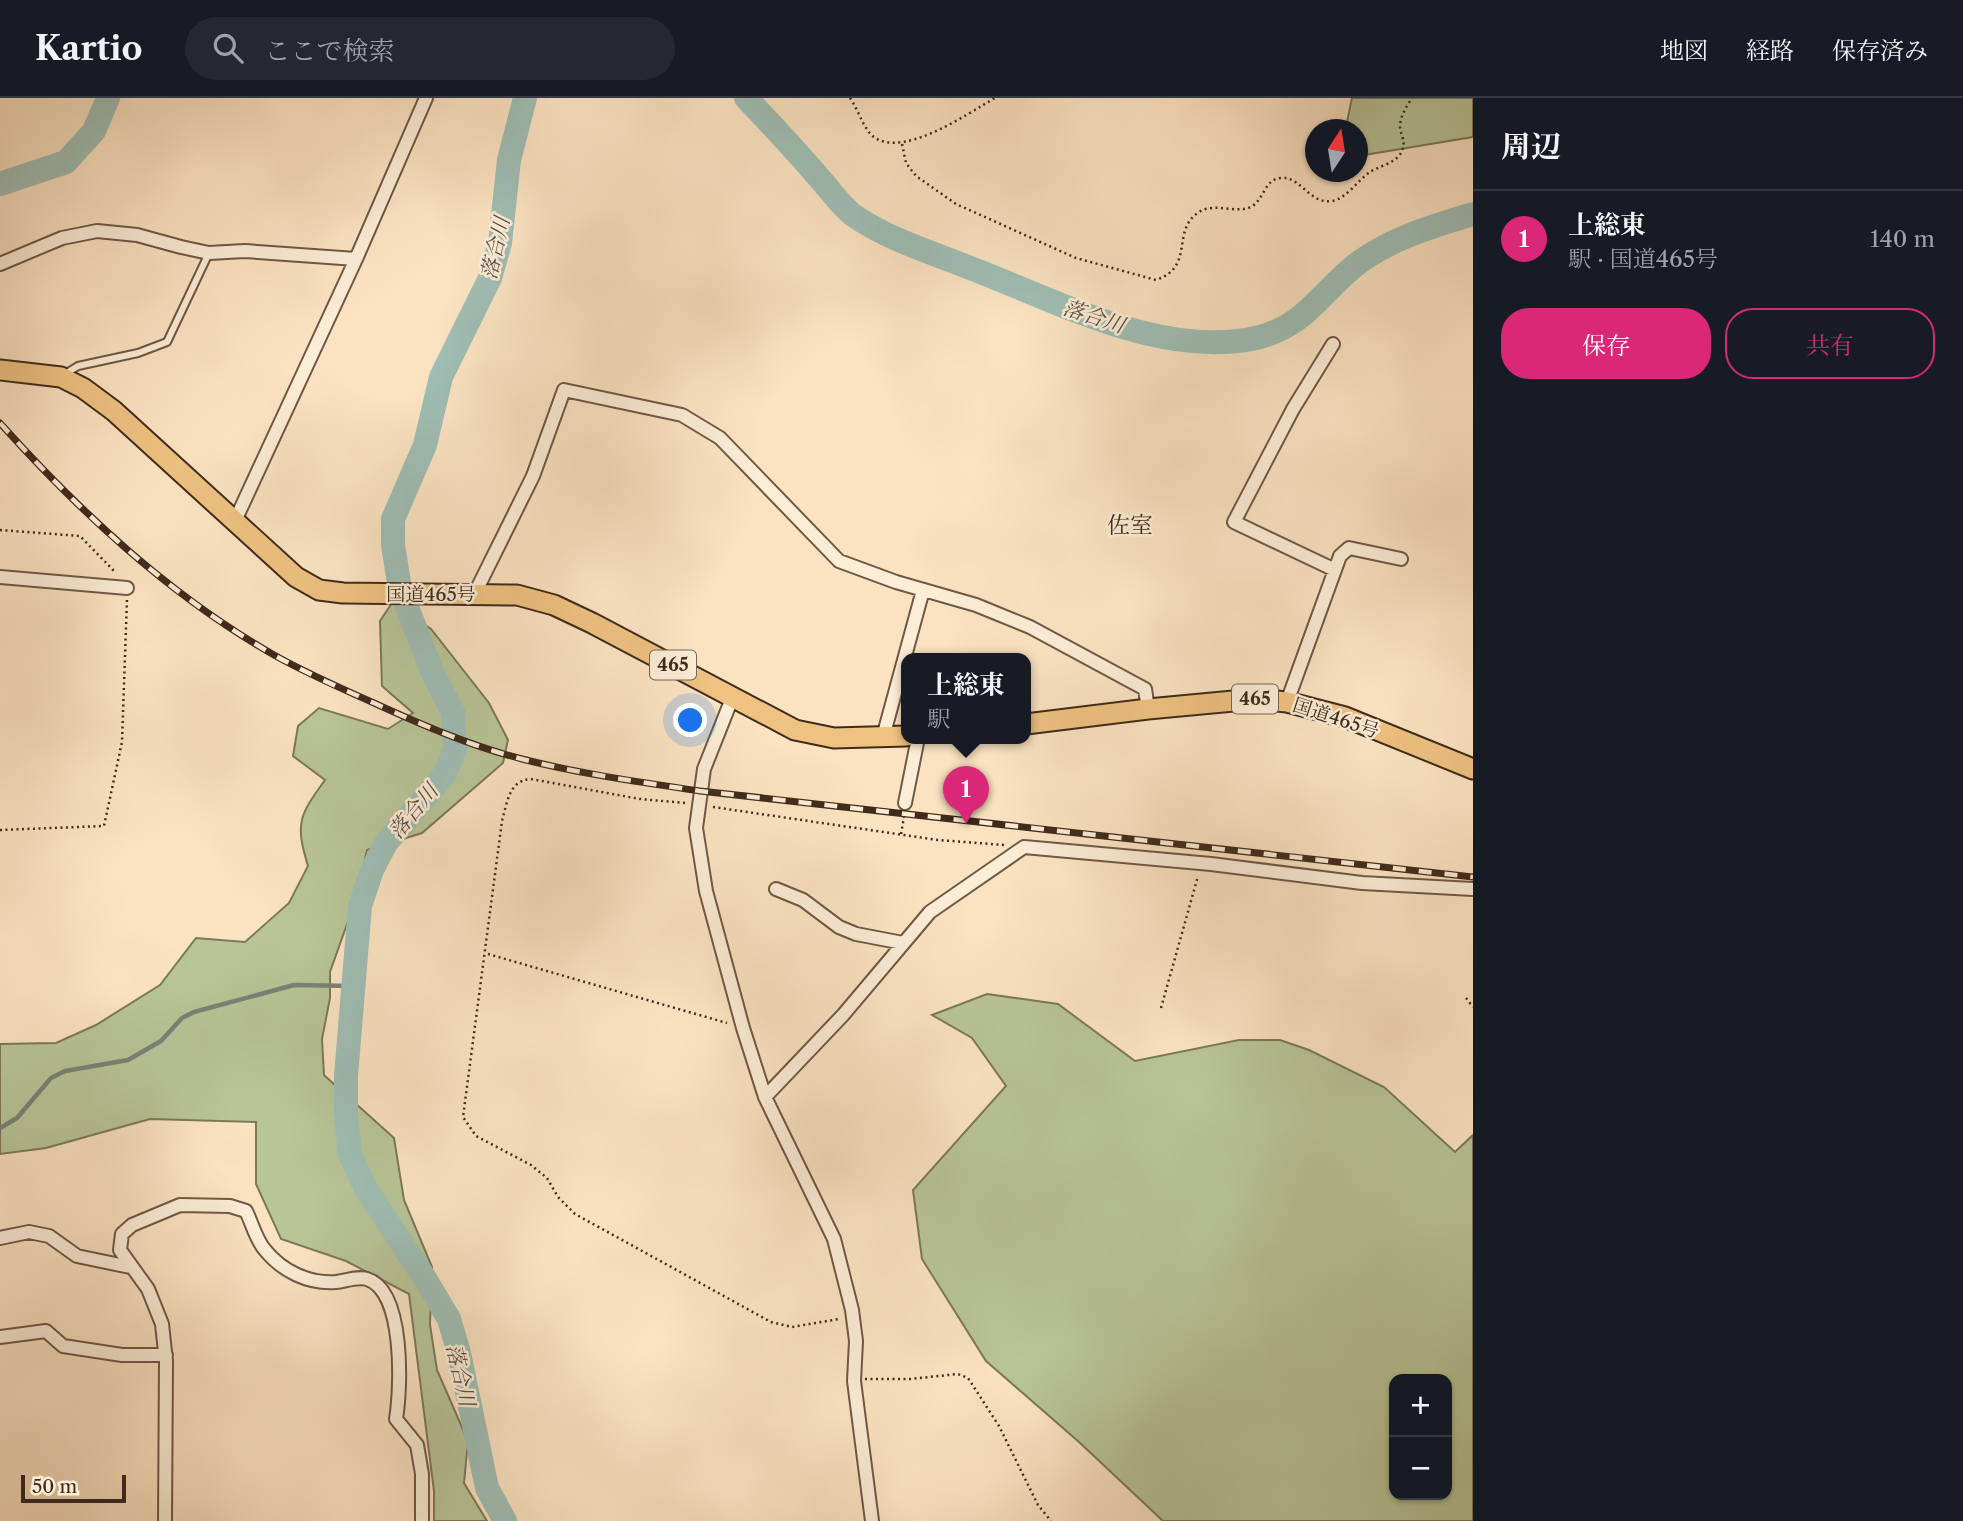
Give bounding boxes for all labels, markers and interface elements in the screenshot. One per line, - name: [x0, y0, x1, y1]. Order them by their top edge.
- search box: [185, 17, 675, 80]
- text: Kartio: [35, 28, 143, 69]
- icon: search: [209, 29, 247, 67]
- text: ここで検索: [265, 35, 395, 67]
- text: 地図: [1660, 36, 1708, 65]
- text: 経路: [1746, 36, 1794, 65]
- text: 保存済み: [1832, 36, 1928, 65]
- north arrow: [1305, 119, 1368, 182]
- text: 周辺: [1501, 128, 1561, 165]
- text: 上総東: [1568, 209, 1646, 241]
- water label: 落合川: [476, 213, 515, 282]
- text: 1: [1519, 225, 1529, 253]
- text: 140 m: [1870, 225, 1935, 253]
- text: 駅 · 国道465号: [1568, 245, 1718, 273]
- water label: 落合川: [1060, 294, 1130, 338]
- button: 保存: [1501, 308, 1711, 379]
- button: 共有: [1725, 308, 1935, 379]
- district label: 佐室: [1107, 511, 1153, 539]
- street label: 国道465号: [386, 583, 476, 606]
- road number: 465: [650, 650, 696, 680]
- popup: [901, 653, 1031, 744]
- text: 上総東: [927, 669, 1005, 701]
- road number: 465: [1232, 684, 1278, 714]
- street label: 国道465号: [1290, 693, 1382, 743]
- your location: [673, 703, 707, 737]
- text: 駅: [927, 705, 950, 733]
- pin: 1: [943, 766, 989, 824]
- water label: 落合川: [383, 777, 444, 843]
- water label: 落合川: [442, 1341, 481, 1410]
- map controls: [1389, 1374, 1452, 1500]
- button: +: [1389, 1374, 1452, 1437]
- button: −: [1389, 1437, 1452, 1500]
- scale bar: [21, 1472, 126, 1504]
- text: 50 m: [32, 1475, 77, 1498]

